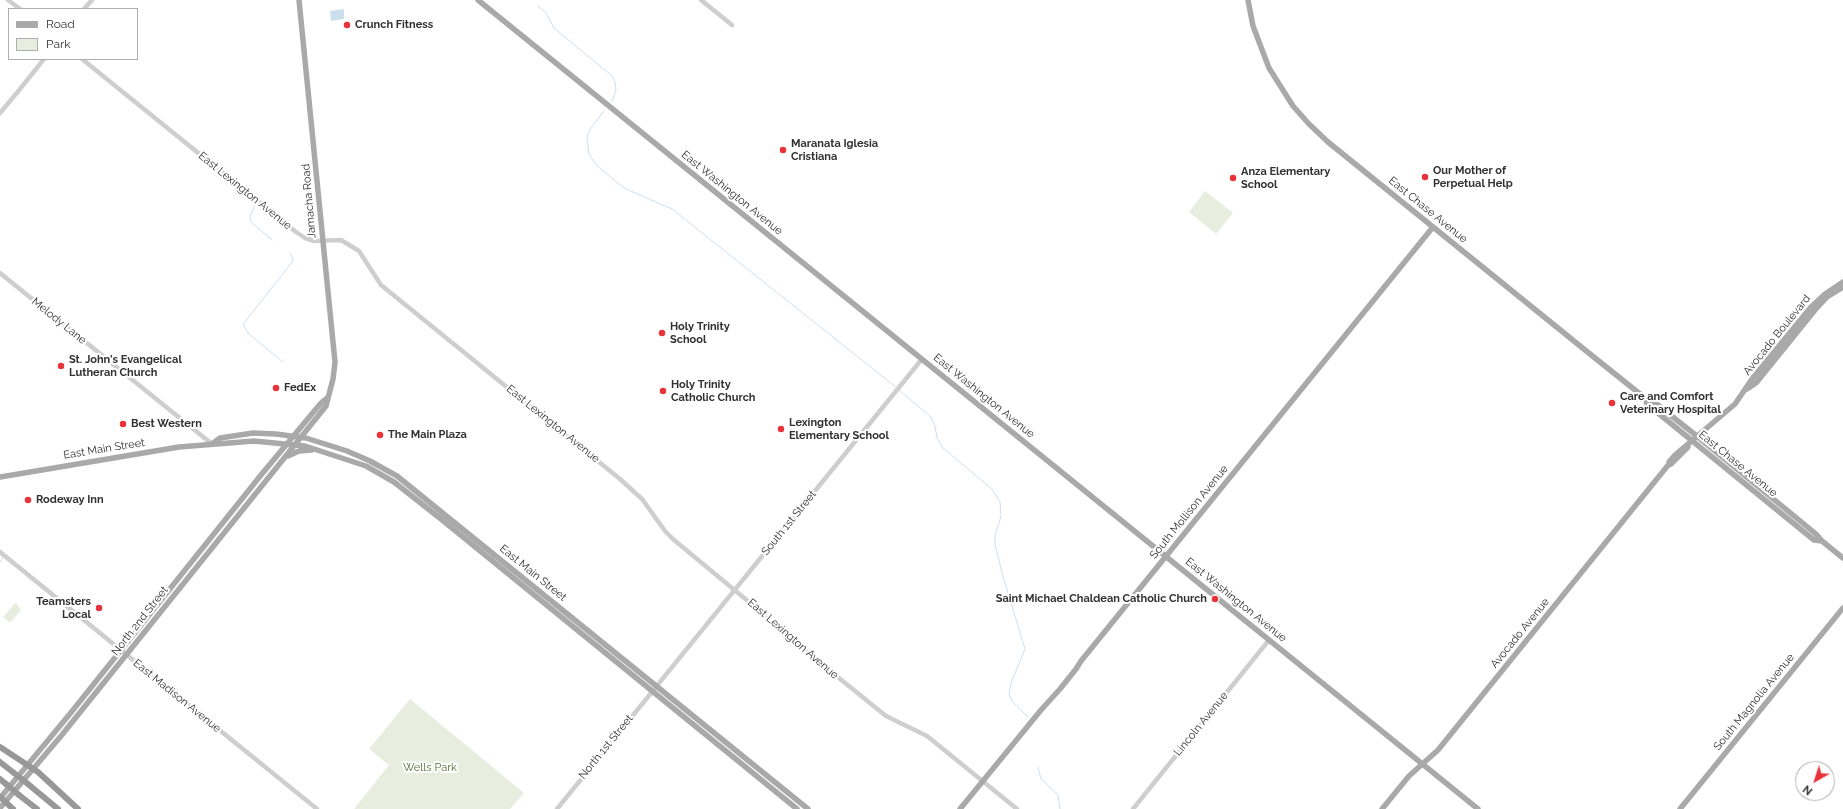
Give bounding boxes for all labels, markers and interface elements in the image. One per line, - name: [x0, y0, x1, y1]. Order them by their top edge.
- legend: [8, 8, 138, 60]
- text: Road: [46, 17, 75, 31]
- place label: Crunch Fitness: [355, 18, 433, 32]
- marker: Crunch Fitness: [342, 20, 352, 30]
- text: Park: [46, 37, 71, 51]
- place label: Maranata Iglesia Cristiana: [791, 137, 878, 163]
- marker: Maranata Iglesia Cristiana: [778, 145, 788, 155]
- street label: East Washington Avenue: [679, 148, 785, 238]
- street label: East Lexington Avenue: [196, 149, 294, 233]
- street label: Jamacha Road: [299, 163, 319, 239]
- place label: Our Mother of Perpetual Help: [1433, 164, 1513, 190]
- place label: Anza Elementary School: [1241, 165, 1330, 191]
- marker: Our Mother of Perpetual Help: [1420, 172, 1430, 182]
- marker: Anza Elementary School: [1228, 173, 1238, 183]
- street label: East Chase Avenue: [1386, 174, 1470, 246]
- street label: Avocado Boulevard: [1741, 292, 1813, 378]
- street label: Melody Lane: [29, 295, 89, 347]
- place label: Holy Trinity School: [670, 320, 730, 346]
- marker: Holy Trinity School: [657, 328, 667, 338]
- street label: East Washington Avenue: [931, 351, 1037, 441]
- place label: St. John's Evangelical Lutheran Church: [69, 353, 182, 379]
- marker: St. John's Evangelical Lutheran Church: [56, 361, 66, 371]
- place label: Holy Trinity Catholic Church: [671, 378, 755, 404]
- place label: FedEx: [284, 381, 316, 395]
- street label: East Lexington Avenue: [504, 382, 602, 466]
- marker: FedEx: [271, 383, 281, 393]
- marker: Holy Trinity Catholic Church: [658, 386, 668, 396]
- place label: Care and Comfort Veterinary Hospital: [1620, 390, 1721, 416]
- marker: Care and Comfort Veterinary Hospital: [1607, 398, 1617, 408]
- place label: Lexington Elementary School: [789, 416, 889, 442]
- place label: Best Western: [131, 417, 202, 431]
- marker: Best Western: [118, 419, 128, 429]
- marker: Lexington Elementary School: [776, 424, 786, 434]
- place label: The Main Plaza: [388, 428, 467, 442]
- street label: East Chase Avenue: [1696, 428, 1780, 500]
- marker: The Main Plaza: [375, 430, 385, 440]
- street label: East Main Street: [62, 436, 146, 462]
- street label: South Mollison Avenue: [1147, 462, 1231, 562]
- street label: South 1st Street: [759, 488, 819, 558]
- place label: Rodeway Inn: [36, 493, 104, 507]
- marker: Rodeway Inn: [23, 495, 33, 505]
- street label: East Main Street: [497, 542, 569, 604]
- street label: East Washington Avenue: [1183, 555, 1289, 645]
- street label: North 2nd Street: [109, 584, 171, 658]
- place label: Saint Michael Chaldean Catholic Church: [996, 592, 1207, 606]
- marker: Saint Michael Chaldean Catholic Church: [1210, 594, 1220, 604]
- place label: Teamsters Local: [36, 595, 91, 621]
- street label: Avocado Avenue: [1488, 595, 1552, 671]
- street label: East Lexington Avenue: [745, 596, 841, 682]
- marker: Teamsters Local: [94, 603, 104, 613]
- street label: South Magnolia Avenue: [1711, 651, 1797, 753]
- street label: East Madison Avenue: [131, 657, 223, 735]
- street label: Lincoln Avenue: [1171, 689, 1231, 759]
- street label: North 1st Street: [576, 712, 636, 782]
- park label: Wells Park: [403, 761, 457, 775]
- north arrow: [1795, 761, 1835, 801]
- text: N: [1800, 782, 1815, 798]

